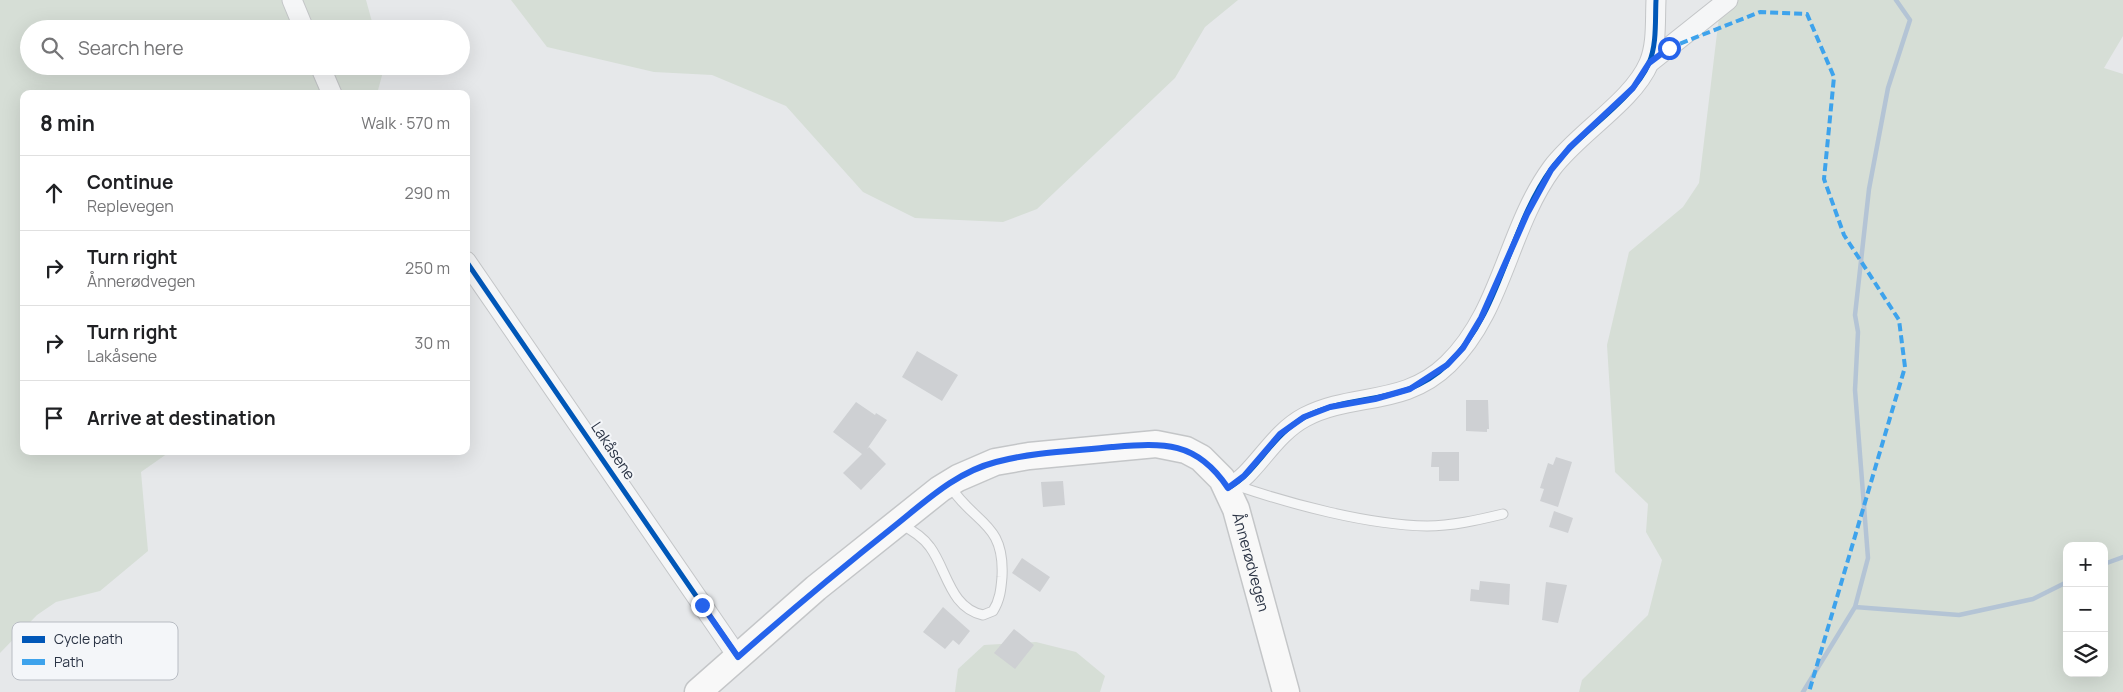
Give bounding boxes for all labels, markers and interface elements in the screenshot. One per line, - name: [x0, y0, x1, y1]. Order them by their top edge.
- search box: [20, 20, 470, 75]
- icon: search: [38, 34, 66, 62]
- text: Search here: [78, 35, 184, 61]
- route start: [1658, 37, 1681, 60]
- text: 8 min: [40, 109, 95, 137]
- text: Walk · 570 m: [361, 112, 450, 134]
- text: Continue: [87, 169, 173, 195]
- icon: ahead: [40, 179, 68, 207]
- text: 290 m: [404, 182, 450, 204]
- text: Replevegen: [87, 195, 174, 217]
- text: Turn right: [87, 244, 177, 270]
- icon: right: [40, 254, 68, 282]
- text: 250 m: [405, 257, 450, 279]
- text: Ånnerødvegen: [87, 270, 195, 292]
- text: Turn right: [87, 319, 177, 345]
- icon: right: [40, 329, 68, 357]
- text: 30 m: [415, 332, 450, 354]
- text: Lakåsene: [87, 345, 157, 367]
- icon: arrive: [40, 404, 68, 432]
- text: Arrive at destination: [87, 405, 276, 431]
- street label: Lakåsene: [586, 418, 641, 484]
- street label: Ånnerødvegen: [1227, 510, 1275, 614]
- map controls: [2063, 542, 2108, 677]
- button: +: [2063, 542, 2108, 587]
- button: −: [2063, 587, 2108, 632]
- route end: [691, 594, 714, 617]
- legend: [12, 622, 178, 680]
- text: Cycle path: [54, 629, 123, 648]
- button: layers: [2063, 632, 2108, 677]
- text: Path: [54, 652, 84, 671]

